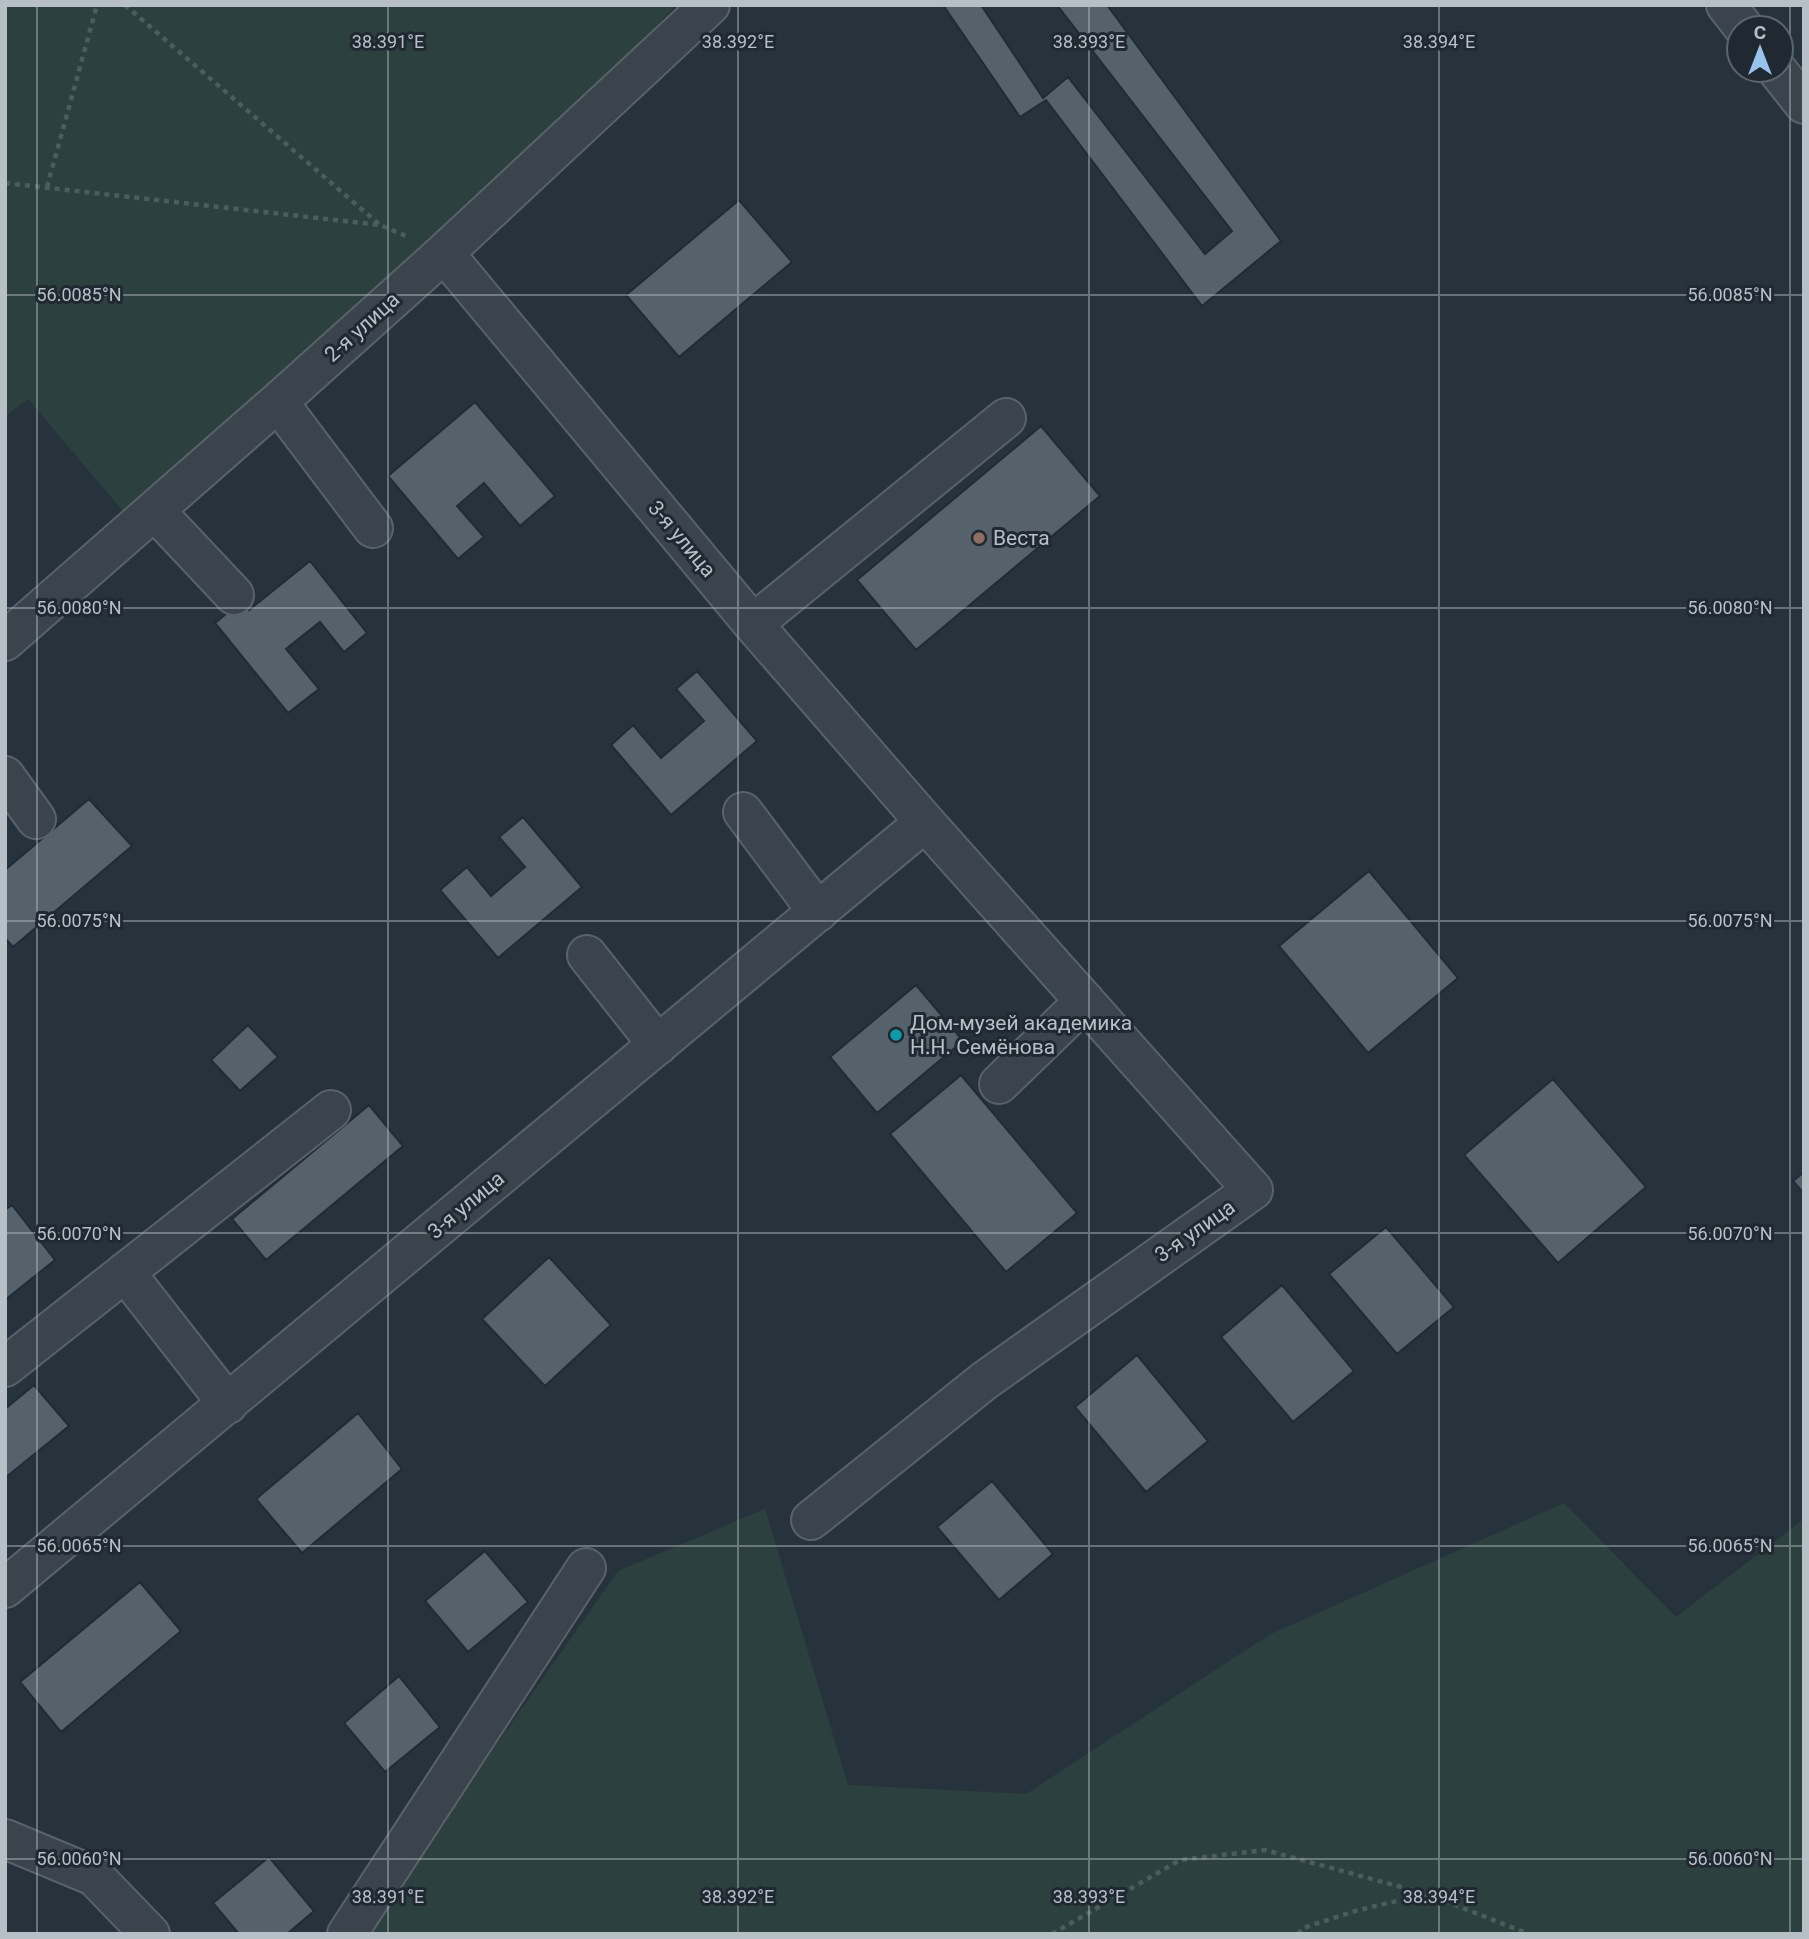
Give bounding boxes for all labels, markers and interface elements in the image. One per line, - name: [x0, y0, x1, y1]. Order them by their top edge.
- north arrow: [1725, 14, 1795, 84]
- text: С: [1754, 21, 1766, 44]
- text: 38.391°E: [352, 31, 424, 52]
- text: 38.392°E: [702, 31, 774, 52]
- text: 38.393°E: [1053, 31, 1125, 52]
- text: 38.394°E: [1403, 31, 1475, 52]
- text: 56.0085°N: [36, 284, 122, 305]
- text: 56.0085°N: [1687, 284, 1773, 305]
- street label: 2-я улица: [320, 287, 404, 367]
- street label: 3-я улица: [643, 496, 721, 582]
- place label: Веста: [993, 526, 1050, 550]
- marker: Веста: [971, 530, 987, 546]
- text: 56.0080°N: [36, 597, 122, 618]
- text: 56.0080°N: [1687, 597, 1773, 618]
- text: 56.0075°N: [36, 910, 122, 931]
- text: 56.0075°N: [1687, 910, 1773, 931]
- place label: Дом-музей академика Н.Н. Семёнова: [910, 1011, 1132, 1059]
- marker: Дом-музей академика Н.Н. Семёнова: [888, 1027, 904, 1043]
- street label: 3-я улица: [423, 1166, 509, 1244]
- street label: 3-я улица: [1150, 1195, 1240, 1267]
- text: 56.0070°N: [36, 1223, 122, 1244]
- text: 56.0070°N: [1687, 1223, 1773, 1244]
- text: 56.0065°N: [36, 1535, 122, 1556]
- text: 56.0065°N: [1687, 1535, 1773, 1556]
- text: 56.0060°N: [36, 1848, 122, 1869]
- text: 56.0060°N: [1687, 1848, 1773, 1869]
- text: 38.391°E: [352, 1886, 424, 1907]
- text: 38.392°E: [702, 1886, 774, 1907]
- text: 38.393°E: [1053, 1886, 1125, 1907]
- text: 38.394°E: [1403, 1886, 1475, 1907]

